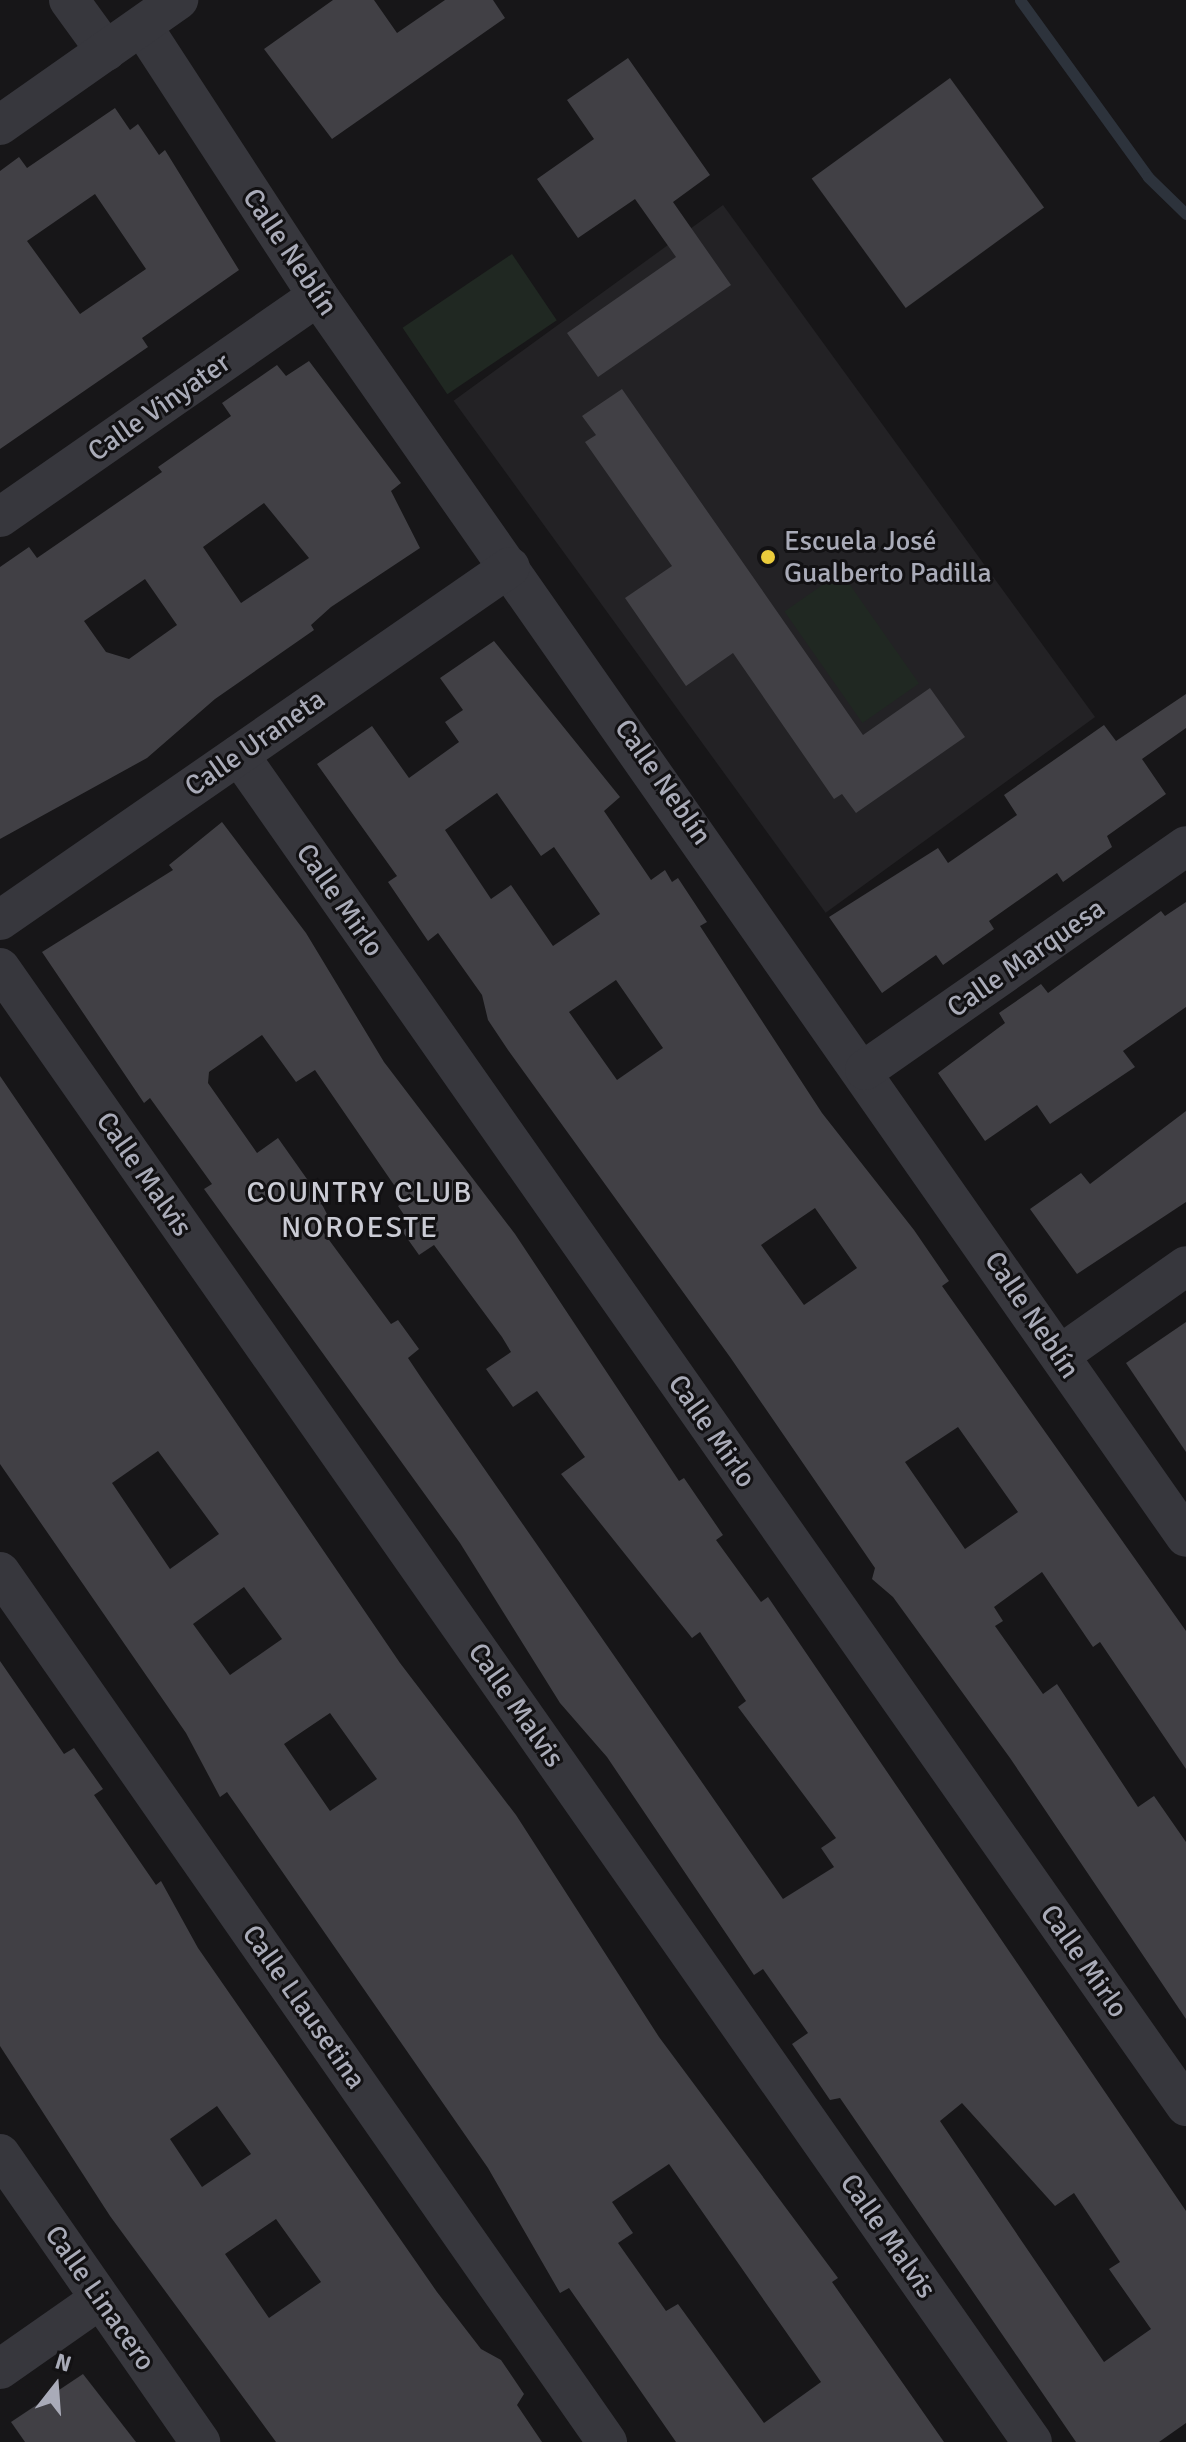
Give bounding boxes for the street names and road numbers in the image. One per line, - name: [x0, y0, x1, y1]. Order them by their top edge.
- street label: Calle Neblín: [235, 182, 345, 322]
- street label: Calle Vinyater: [81, 346, 237, 468]
- street label: Calle Uraneta: [178, 682, 332, 804]
- street label: Calle Neblín: [607, 713, 719, 851]
- street label: Calle Mirlo: [289, 837, 391, 963]
- street label: Calle Marquesa: [941, 891, 1111, 1025]
- street label: Calle Malvis: [89, 1105, 199, 1243]
- street label: Calle Neblín: [977, 1245, 1087, 1385]
- street label: Calle Mirlo: [661, 1368, 763, 1494]
- street label: Calle Malvis: [461, 1636, 571, 1774]
- street label: Calle Mirlo: [1033, 1898, 1135, 2024]
- street label: Calle Llausetina: [235, 1919, 373, 2095]
- street label: Calle Malvis: [833, 2167, 943, 2305]
- street label: Calle Linacero: [38, 2219, 162, 2377]

